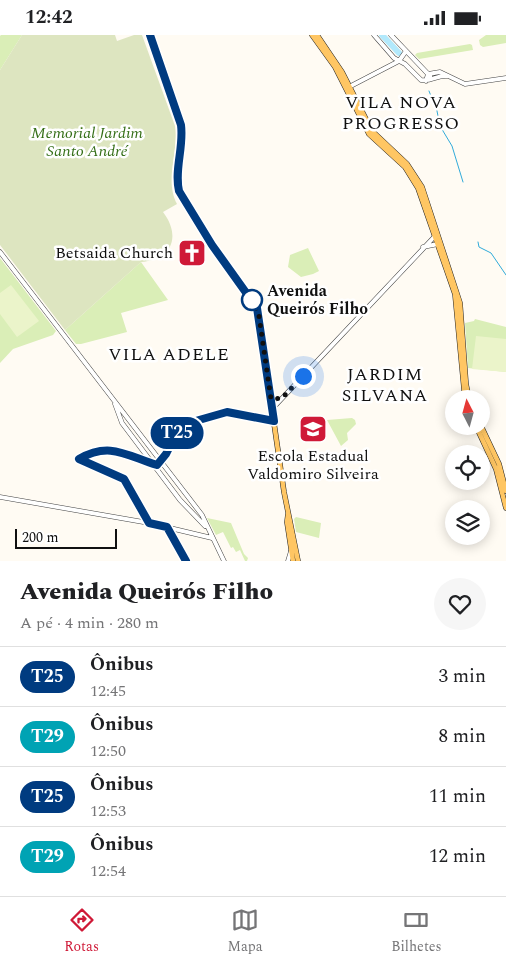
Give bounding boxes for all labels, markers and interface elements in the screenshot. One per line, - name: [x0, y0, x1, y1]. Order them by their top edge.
- text: 12:42: [25, 3, 73, 32]
- district label: VILA NOVA PROGRESSO: [342, 89, 460, 137]
- park label: Memorial Jardim Santo André: [31, 121, 144, 163]
- church icon: Betsaida Church: [177, 238, 207, 268]
- place label: Betsaida Church: [55, 241, 173, 265]
- place label: Avenida Queirós Filho: [267, 279, 368, 321]
- marker: Avenida Queirós Filho: [241, 289, 263, 311]
- district label: VILA ADELE: [108, 341, 230, 368]
- district label: JARDIM SILVANA: [342, 361, 428, 409]
- your location: [291, 364, 316, 389]
- north arrow: [445, 390, 490, 435]
- map controls: [445, 390, 490, 545]
- school or university icon: Escola Estadual Valdomiro Silveira: [298, 414, 328, 444]
- line badge: T25: [148, 417, 206, 449]
- text: T25: [161, 419, 193, 446]
- place label: Escola Estadual Valdomiro Silveira: [247, 444, 379, 486]
- button: locate: [445, 445, 490, 490]
- button: layers: [445, 500, 490, 545]
- scale bar: [15, 526, 118, 549]
- text: 200 m: [22, 527, 59, 548]
- text: Avenida Queirós Filho: [20, 574, 273, 610]
- button: heart: [434, 578, 486, 630]
- text: A pé · 4 min · 280 m: [20, 611, 159, 635]
- text: Ônibus: [90, 650, 154, 679]
- text: 3 min: [438, 662, 486, 691]
- text: T25: [31, 663, 64, 690]
- text: 12:45: [90, 679, 126, 703]
- text: Ônibus: [90, 710, 154, 739]
- text: 8 min: [438, 722, 486, 751]
- text: T29: [31, 723, 64, 750]
- text: 12:50: [90, 739, 126, 763]
- text: Ônibus: [90, 770, 154, 799]
- text: 11 min: [429, 782, 486, 811]
- text: T25: [31, 783, 64, 810]
- text: 12:53: [90, 799, 126, 823]
- text: Ônibus: [90, 830, 154, 859]
- text: 12 min: [429, 842, 486, 871]
- text: T29: [31, 843, 64, 870]
- text: 12:54: [90, 859, 126, 883]
- tab: Rotas: [64, 906, 99, 957]
- tab: Mapa: [228, 906, 263, 957]
- tab: Bilhetes: [391, 906, 442, 957]

